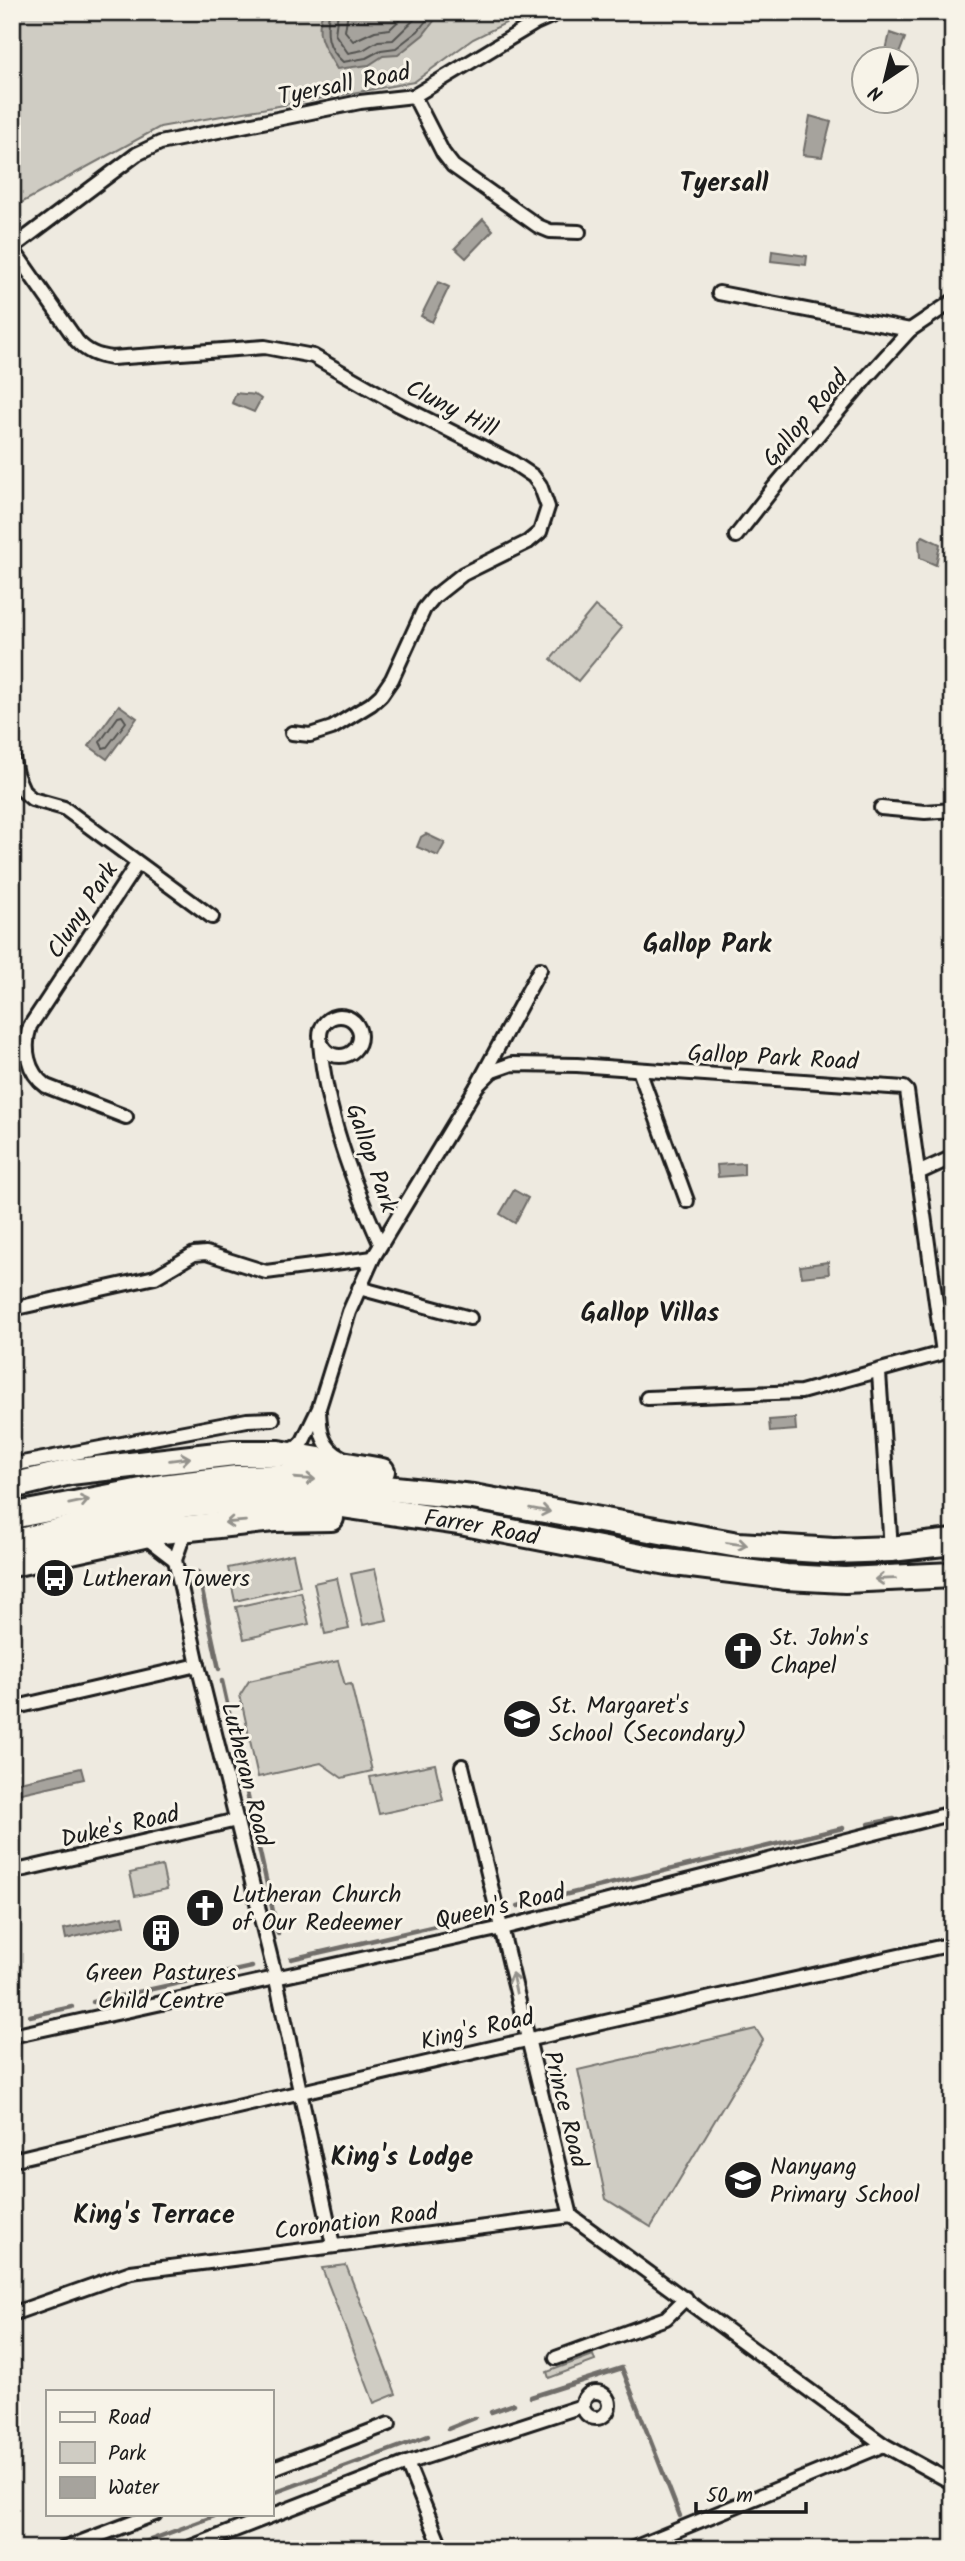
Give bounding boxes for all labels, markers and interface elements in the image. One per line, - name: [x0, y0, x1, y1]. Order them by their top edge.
- north arrow: [850, 46, 920, 116]
- street label: Tyersall Road: [275, 53, 415, 117]
- text: N: [863, 77, 890, 108]
- district label: Tyersall: [680, 163, 769, 205]
- street label: Gallop Road: [753, 361, 860, 477]
- street label: Cluny Hill: [398, 369, 504, 449]
- street label: Cluny Park: [37, 854, 130, 967]
- district label: Gallop Park: [643, 924, 772, 966]
- street label: Gallop Park Road: [687, 1035, 860, 1082]
- street label: Gallop Park: [334, 1099, 408, 1219]
- district label: Gallop Villas: [581, 1293, 719, 1335]
- one-way arrow: [168, 1453, 191, 1466]
- one-way arrow: [293, 1473, 316, 1486]
- one-way arrow: [67, 1494, 90, 1508]
- street label: Farrer Road: [421, 1499, 543, 1558]
- one-way arrow: [528, 1503, 551, 1517]
- one-way arrow: [224, 1516, 246, 1529]
- one-way arrow: [725, 1538, 747, 1551]
- bus stop icon: Lutheran Towers: [34, 1557, 76, 1599]
- place label: Lutheran Towers: [82, 1560, 250, 1599]
- one-way arrow: [873, 1572, 896, 1585]
- place label: St. John's Chapel: [770, 1619, 869, 1686]
- church icon: St. John's Chapel: [722, 1630, 764, 1672]
- place label: St. Margaret's School (Secondary): [549, 1687, 747, 1754]
- street label: Lutheran Road: [209, 1698, 283, 1852]
- school or university icon: St. Margaret's School (Secondary): [501, 1698, 543, 1740]
- street label: Duke's Road: [57, 1795, 184, 1860]
- street label: Queen's Road: [431, 1873, 570, 1941]
- place label: Lutheran Church of Our Redeemer: [232, 1876, 404, 1943]
- church icon: Lutheran Church of Our Redeemer: [184, 1887, 226, 1929]
- building icon: Green Pastures Child Centre: [140, 1912, 182, 1954]
- place label: Green Pastures Child Centre: [86, 1954, 236, 2021]
- one-way arrow: [507, 1972, 521, 1995]
- street label: King's Road: [417, 1998, 539, 2062]
- street label: Prince Road: [531, 2047, 598, 2173]
- district label: King's Lodge: [331, 2137, 474, 2179]
- place label: Nanyang Primary School: [770, 2148, 920, 2215]
- school or university icon: Nanyang Primary School: [722, 2159, 764, 2201]
- street label: Coronation Road: [272, 2193, 441, 2252]
- district label: King's Terrace: [73, 2195, 235, 2237]
- legend: [46, 2390, 273, 2516]
- text: Road: [108, 2402, 151, 2435]
- text: Park: [108, 2438, 146, 2471]
- scale bar: [696, 2470, 806, 2514]
- text: Water: [108, 2472, 160, 2505]
- text: 50 m: [706, 2480, 753, 2513]

